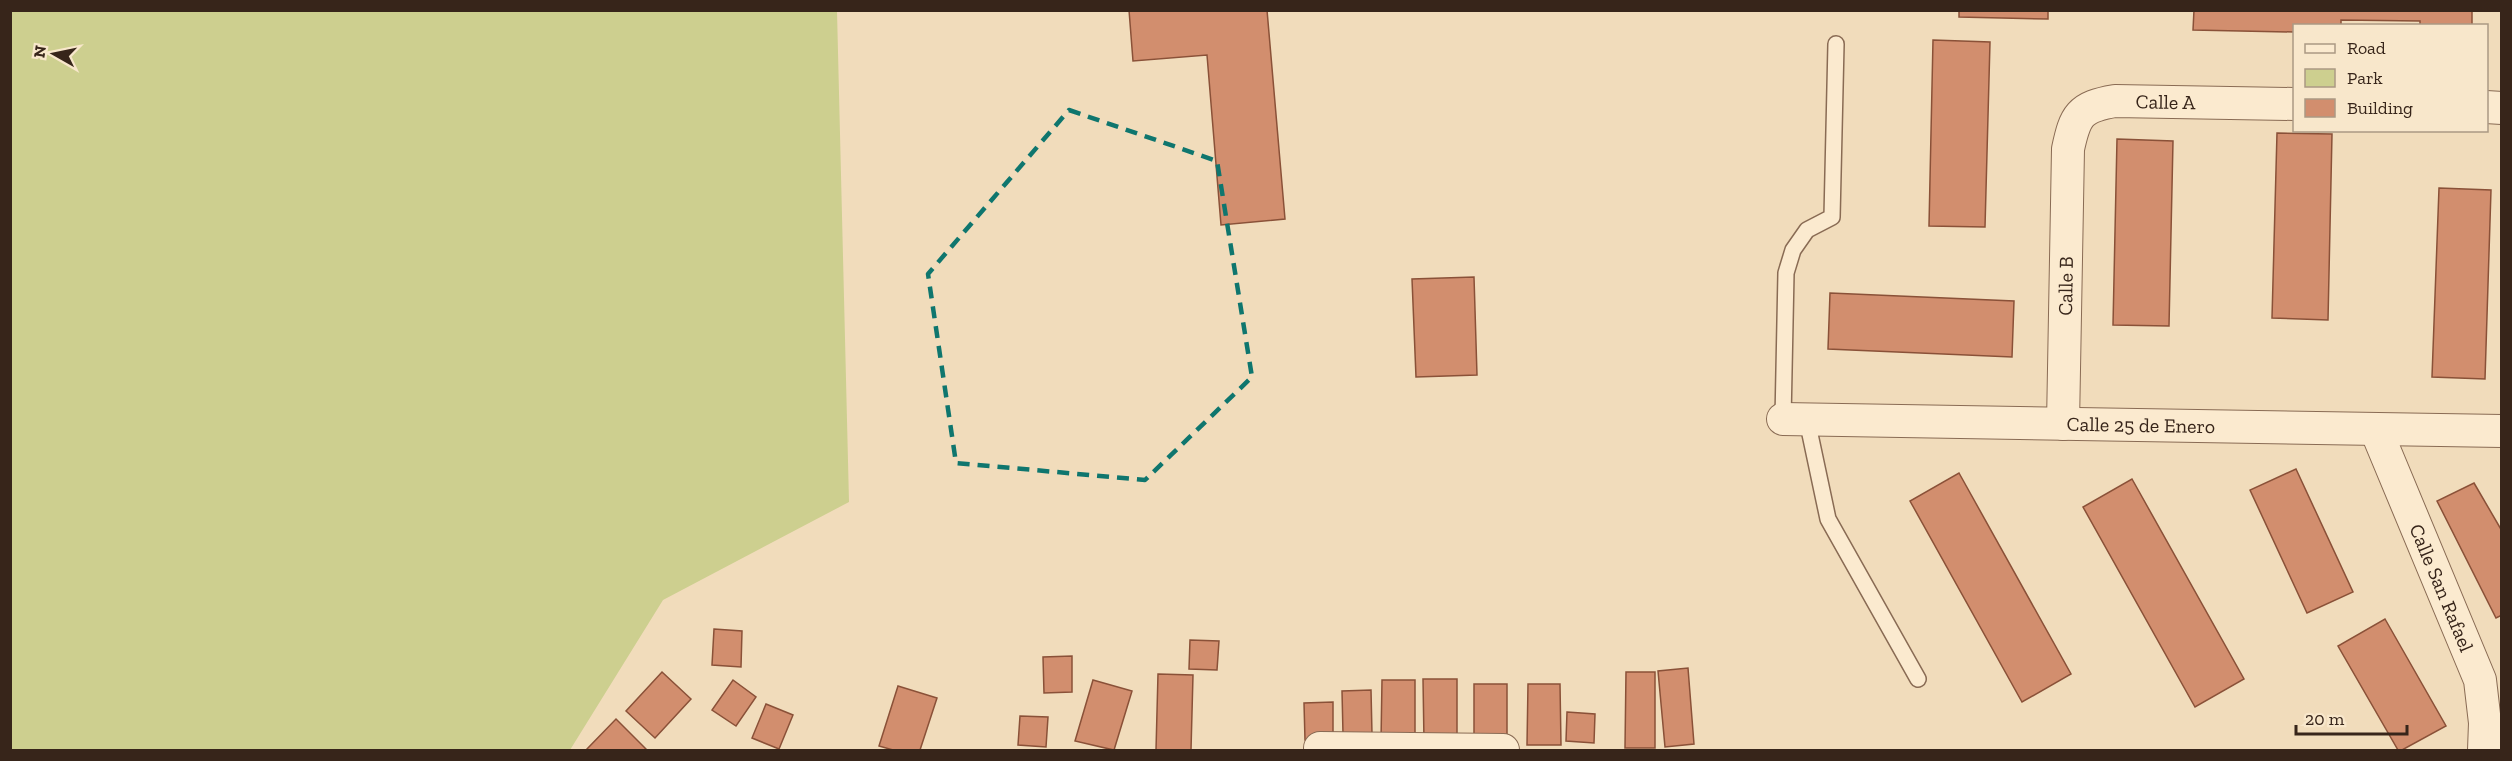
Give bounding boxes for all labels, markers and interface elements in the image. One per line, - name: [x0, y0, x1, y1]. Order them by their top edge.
- north arrow: [24, 24, 84, 84]
- legend: [2293, 24, 2488, 132]
- text: Road: [2347, 37, 2386, 59]
- text: N: [29, 44, 50, 59]
- text: Park: [2347, 67, 2383, 89]
- street label: Calle A: [2135, 89, 2196, 114]
- text: Building: [2347, 97, 2413, 119]
- street label: Calle B: [2053, 256, 2078, 316]
- street label: Calle 25 de Enero: [2066, 412, 2215, 438]
- street label: Calle San Rafael: [2404, 520, 2479, 655]
- scale bar: [2296, 698, 2407, 736]
- text: 20 m: [2305, 708, 2345, 730]

